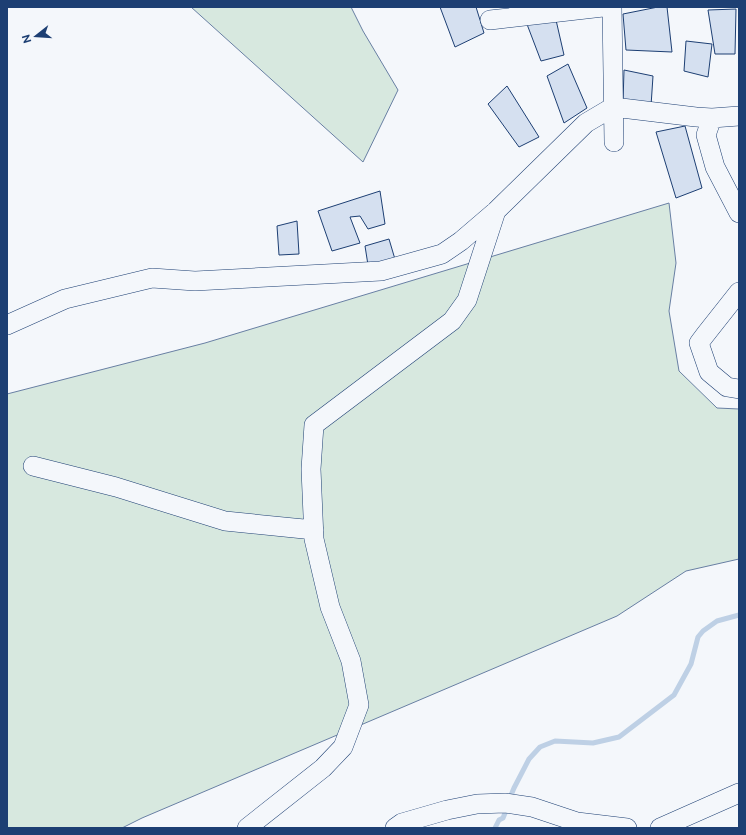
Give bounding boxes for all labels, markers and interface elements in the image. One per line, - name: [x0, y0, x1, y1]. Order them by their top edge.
- north arrow: [16, 16, 56, 56]
- text: N: [19, 33, 34, 45]

